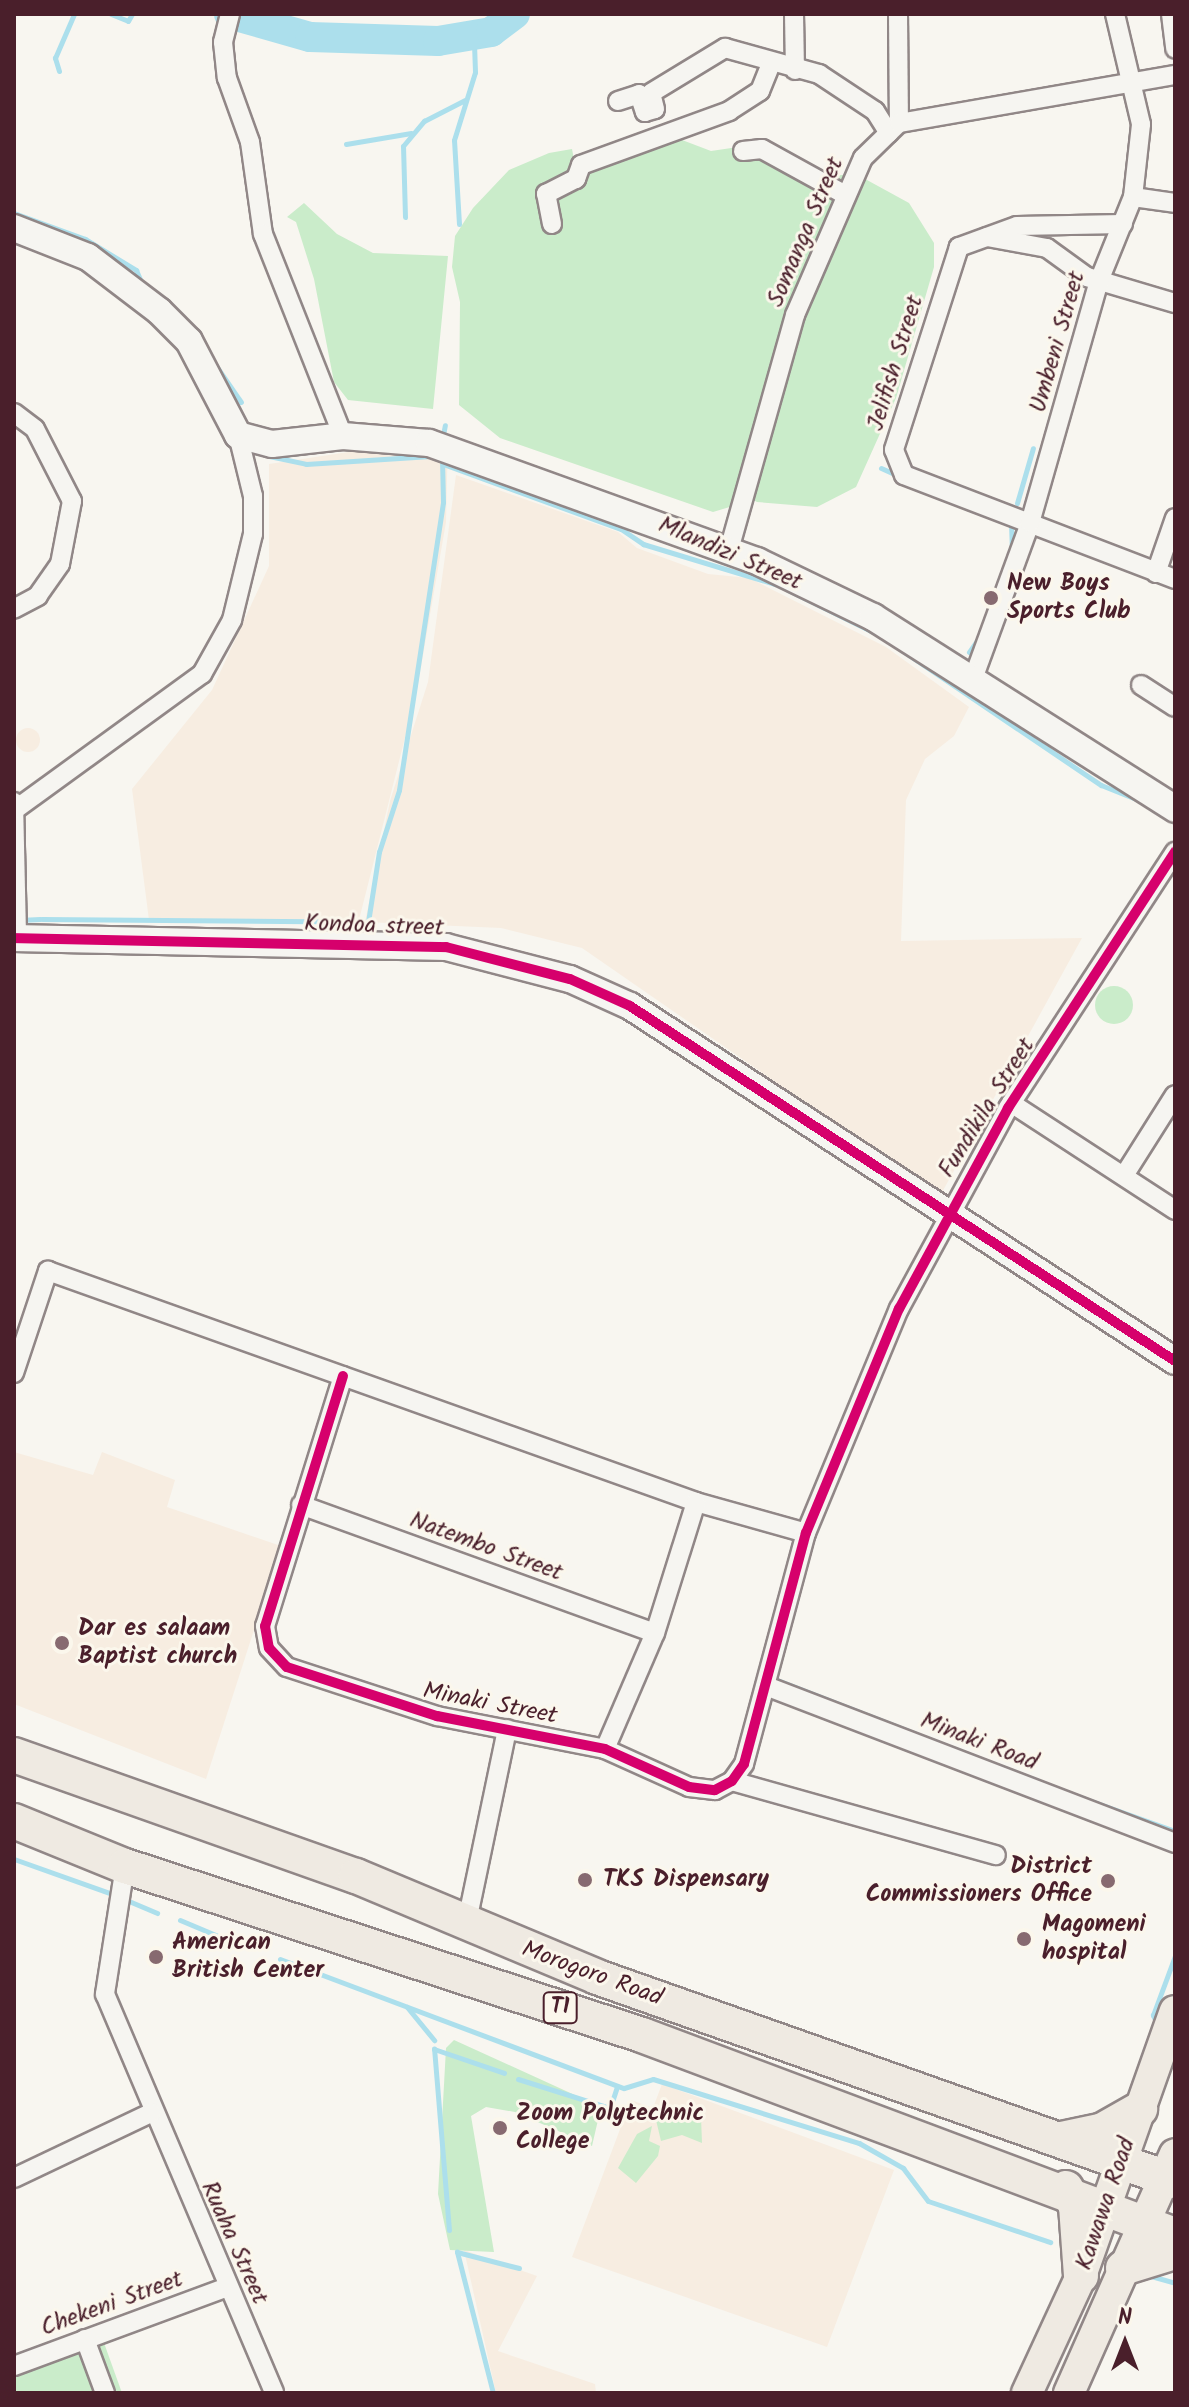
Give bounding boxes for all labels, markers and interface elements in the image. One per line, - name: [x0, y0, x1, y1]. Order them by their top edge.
- street label: Somanga Street: [762, 153, 850, 311]
- street label: Umbeni Street: [1024, 268, 1092, 416]
- street label: Jelifish Street: [862, 292, 930, 434]
- street label: Mlandizi Street: [654, 511, 806, 597]
- place label: New Boys Sports Club: [1007, 570, 1131, 626]
- marker: New Boys Sports Club: [982, 589, 1000, 607]
- street label: Kondoa street: [304, 909, 444, 943]
- street label: Fundikila Street: [933, 1033, 1041, 1183]
- street label: Natembo Street: [406, 1506, 566, 1588]
- place label: Dar es salaam Baptist church: [78, 1615, 237, 1671]
- marker: Dar es salaam Baptist church: [53, 1634, 71, 1652]
- street label: Minaki Street: [420, 1677, 560, 1731]
- street label: Minaki Road: [916, 1706, 1042, 1778]
- place label: District Commissioners Office: [866, 1853, 1092, 1909]
- place label: TKS Dispensary: [603, 1866, 769, 1894]
- marker: TKS Dispensary: [574, 1869, 596, 1891]
- marker: District Commissioners Office: [1099, 1872, 1117, 1890]
- place label: Magomeni hospital: [1042, 1911, 1146, 1967]
- marker: Magomeni hospital: [1013, 1928, 1035, 1950]
- place label: American British Center: [172, 1929, 324, 1985]
- street label: Morogoro Road: [518, 1935, 666, 2013]
- marker: American British Center: [147, 1948, 165, 1966]
- road number: T1: [542, 1990, 578, 2026]
- place label: Zoom Polytechnic College: [516, 2100, 704, 2156]
- marker: Zoom Polytechnic College: [491, 2119, 509, 2137]
- street label: Kawawa Road: [1070, 2134, 1142, 2274]
- street label: Ruaha Street: [194, 2177, 274, 2309]
- street label: Chekeni Street: [37, 2265, 187, 2343]
- text: N: [1118, 2301, 1132, 2336]
- north arrow: [1085, 2303, 1165, 2383]

